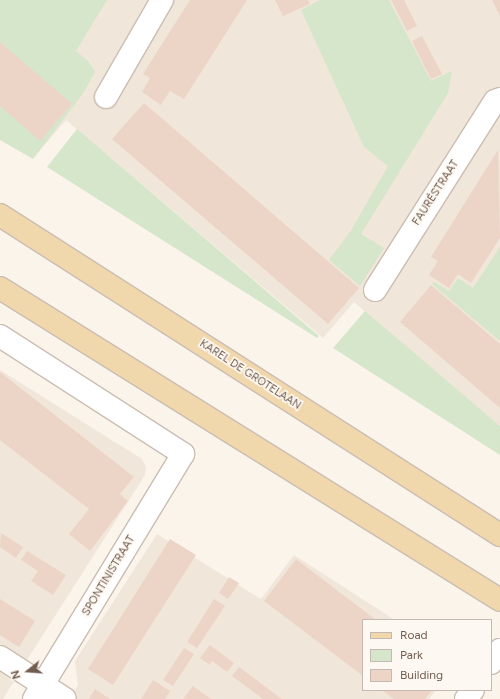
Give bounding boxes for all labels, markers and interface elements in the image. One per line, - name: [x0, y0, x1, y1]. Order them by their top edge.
- street label: FAURÉSTRAAT: [410, 158, 462, 228]
- street label: KAREL DE GROTELAAN: [197, 337, 303, 413]
- street label: SPONTINISTRAAT: [80, 533, 138, 619]
- legend: [362, 619, 492, 691]
- text: Road: [400, 628, 428, 642]
- text: Park: [400, 648, 423, 662]
- north arrow: [8, 651, 48, 691]
- text: Building: [400, 668, 443, 682]
- text: N: [9, 669, 24, 681]

